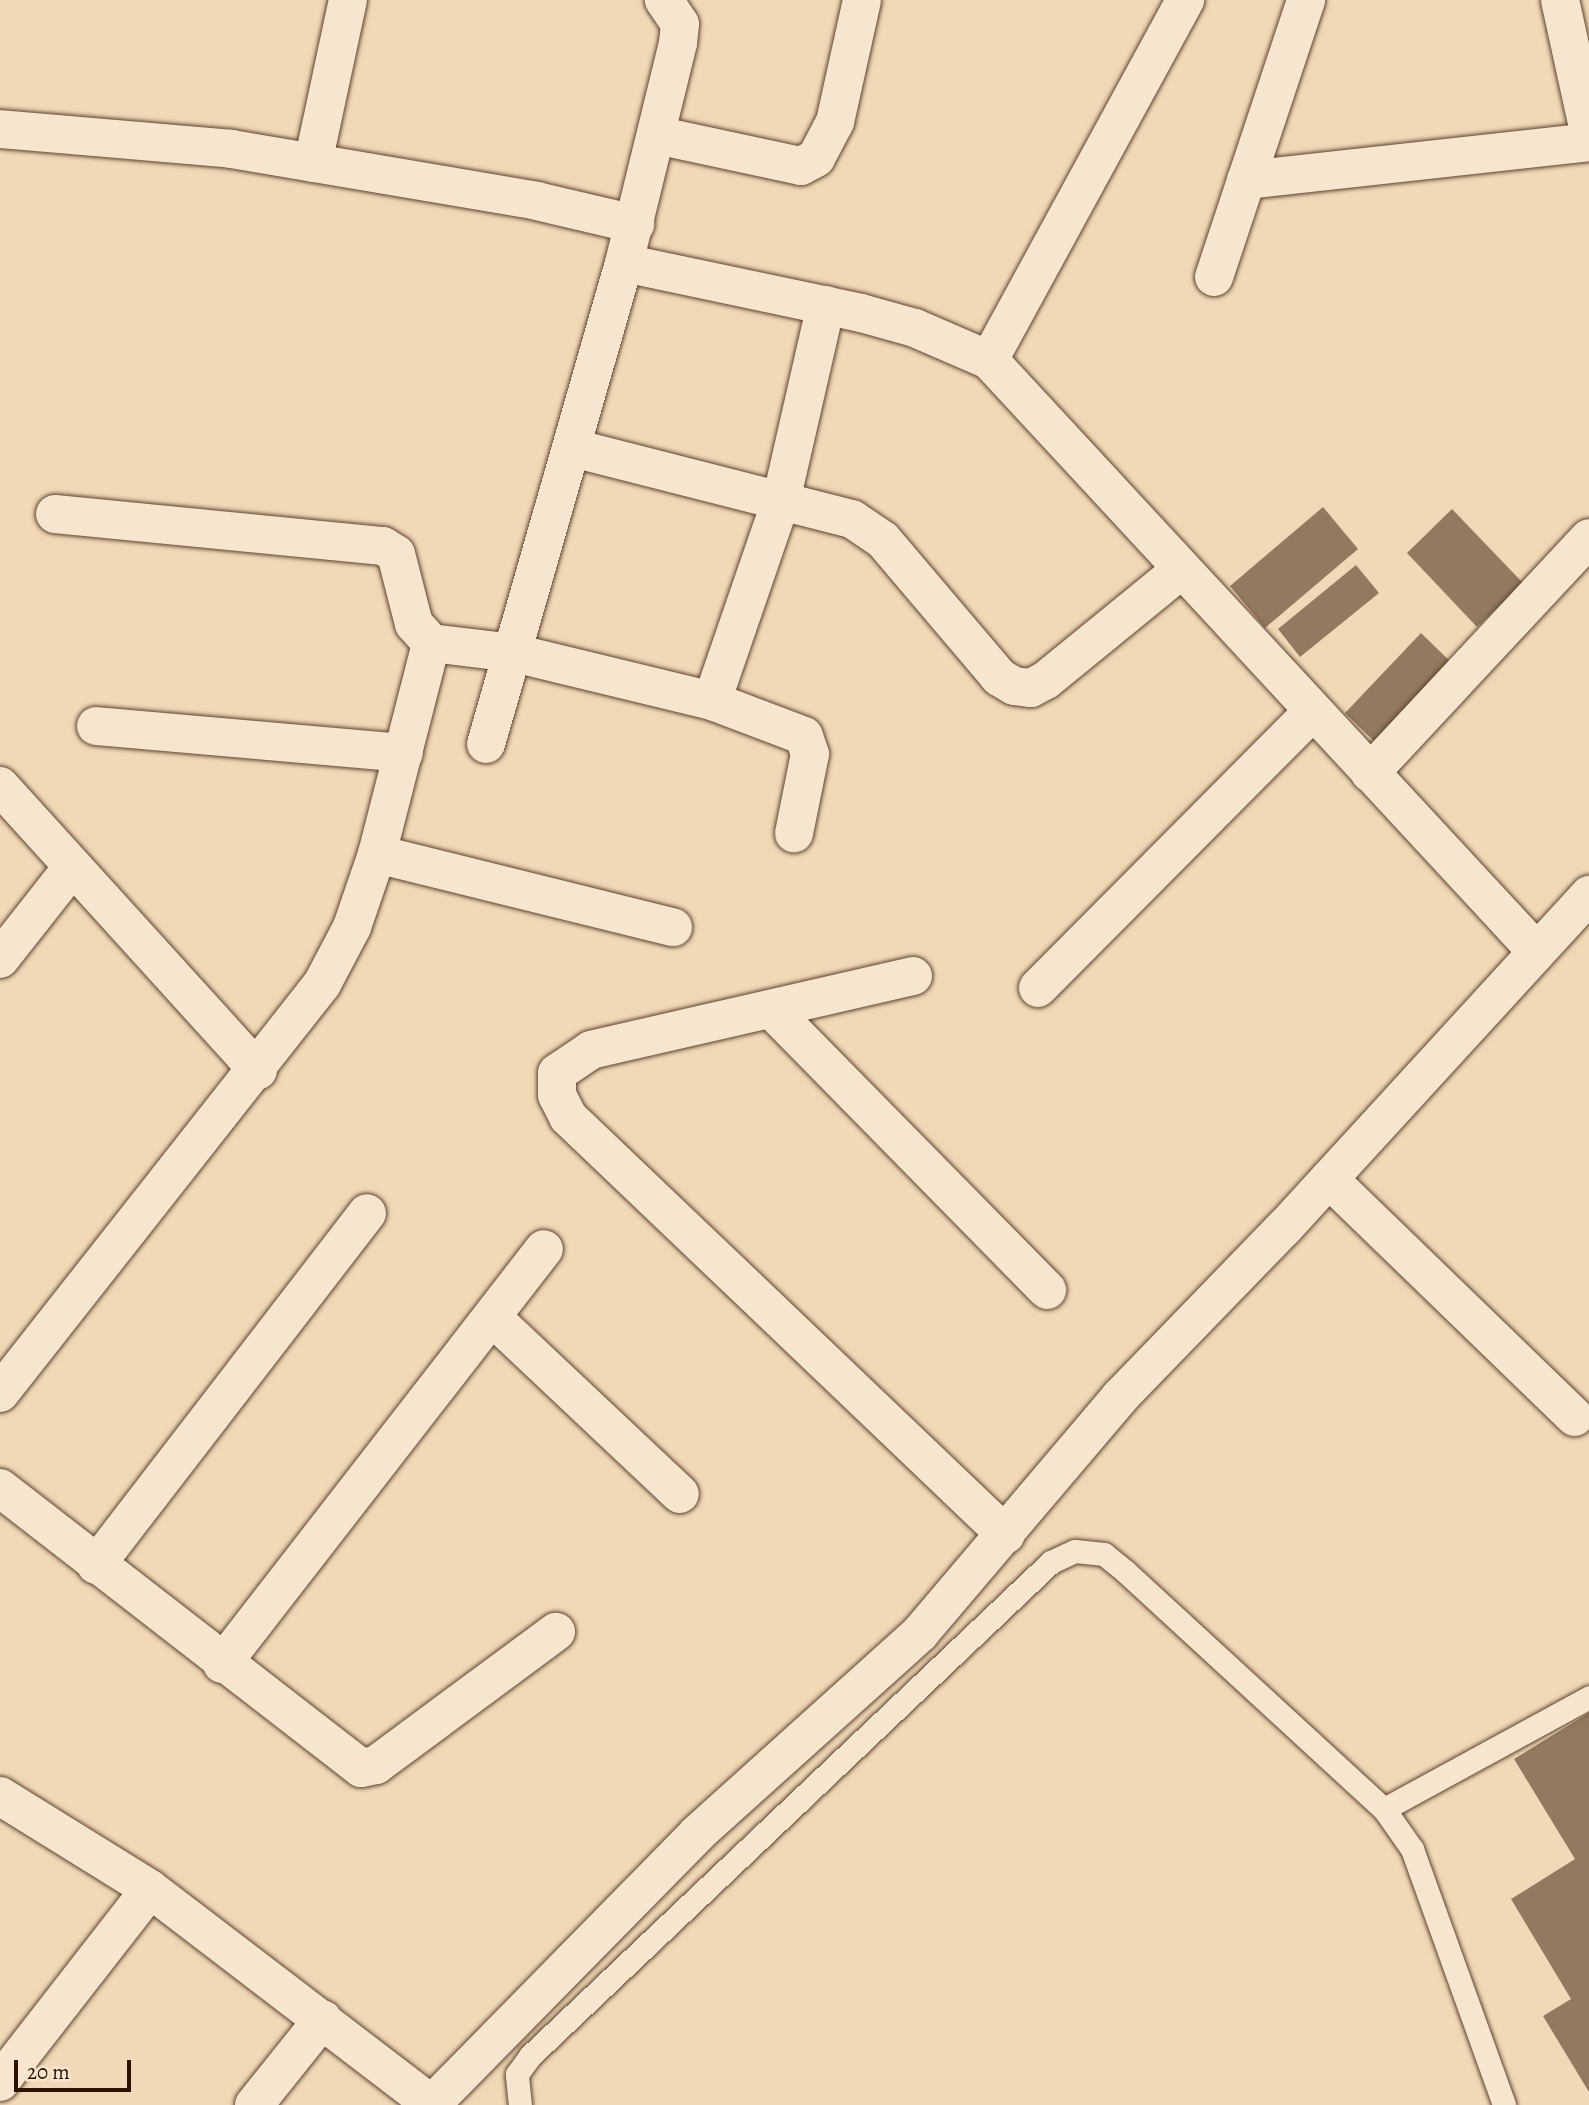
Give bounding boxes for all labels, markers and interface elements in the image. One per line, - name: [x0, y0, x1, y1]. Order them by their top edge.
- scale bar: [18, 2046, 135, 2090]
- text: 20 m: [27, 2058, 70, 2086]

